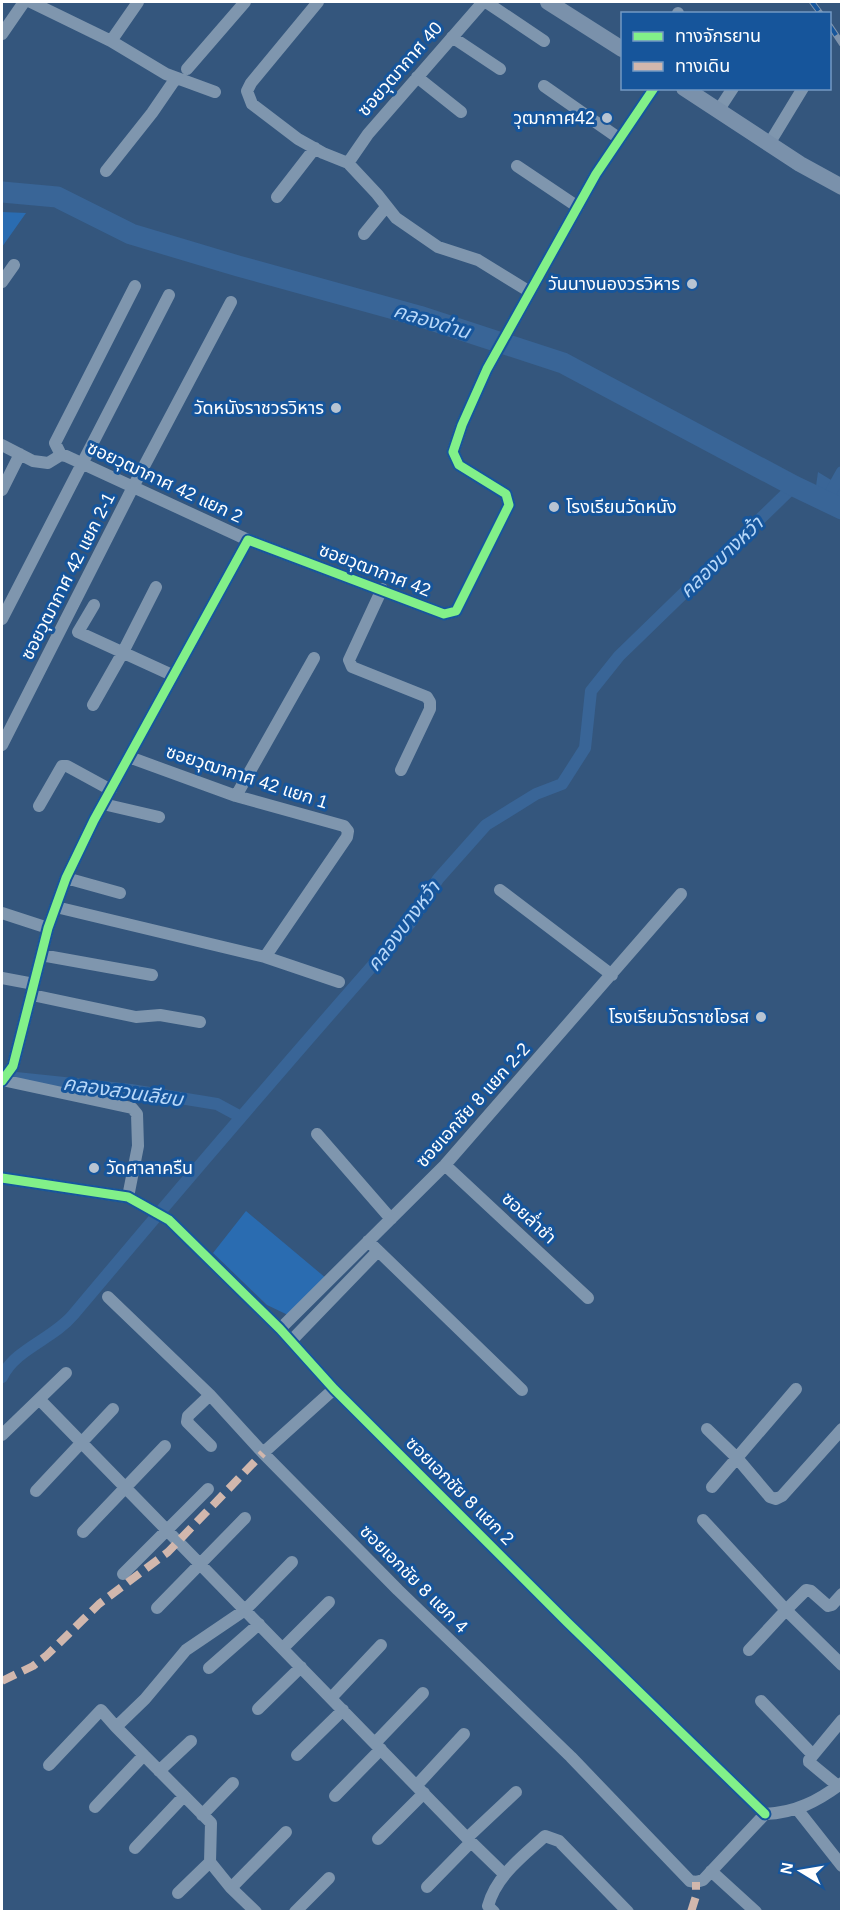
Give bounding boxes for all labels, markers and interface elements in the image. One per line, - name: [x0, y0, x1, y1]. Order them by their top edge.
- legend: [621, 12, 831, 90]
- street label: ซอยวุฒากาศ 40: [354, 18, 447, 121]
- text: ทางจักรยาน: [675, 26, 761, 46]
- text: ทางเดิน: [675, 56, 730, 76]
- place label: วุฒากาศ42: [513, 108, 595, 129]
- marker: วุฒากาศ42: [600, 111, 614, 125]
- place label: วันนางนองวรวิหาร: [548, 274, 680, 294]
- marker: วันนางนองวรวิหาร: [685, 277, 699, 291]
- water label: คลองด่าน: [391, 299, 474, 344]
- place label: วัดหนังราชวรวิหาร: [194, 398, 324, 418]
- marker: วัดหนังราชวรวิหาร: [329, 401, 343, 415]
- street label: ซอยวุฒากาศ 42 แยก 2: [84, 437, 246, 528]
- street label: ซอยวุฒากาศ 42 แยก 2-1: [17, 489, 120, 663]
- place label: โรงเรียนวัดหนัง: [566, 497, 677, 517]
- marker: โรงเรียนวัดหนัง: [547, 500, 561, 514]
- water label: คลองบางหว้า: [675, 511, 768, 602]
- street label: ซอยวุฒากาศ 42: [316, 540, 434, 601]
- street label: ซอยวุฒากาศ 42 แยก 1: [163, 741, 330, 814]
- water label: คลองบางหว้า: [362, 876, 444, 975]
- place label: โรงเรียนวัดราชโอรส: [609, 1007, 749, 1027]
- marker: โรงเรียนวัดราชโอรส: [754, 1010, 768, 1024]
- street label: ซอยเอกชัย 8 แยก 2-2: [412, 1039, 534, 1171]
- water label: คลองสวนเลียบ: [62, 1072, 186, 1111]
- place label: วัดศาลาครืน: [106, 1158, 193, 1178]
- marker: วัดศาลาครืน: [87, 1161, 101, 1175]
- street label: ซอยล่ำชำ: [498, 1186, 562, 1248]
- street label: ซอยเอกชัย 8 แยก 2: [402, 1433, 518, 1549]
- street label: ซอยเอกชัย 8 แยก 4: [356, 1521, 472, 1637]
- north arrow: [771, 1841, 831, 1901]
- text: N: [777, 1861, 796, 1876]

